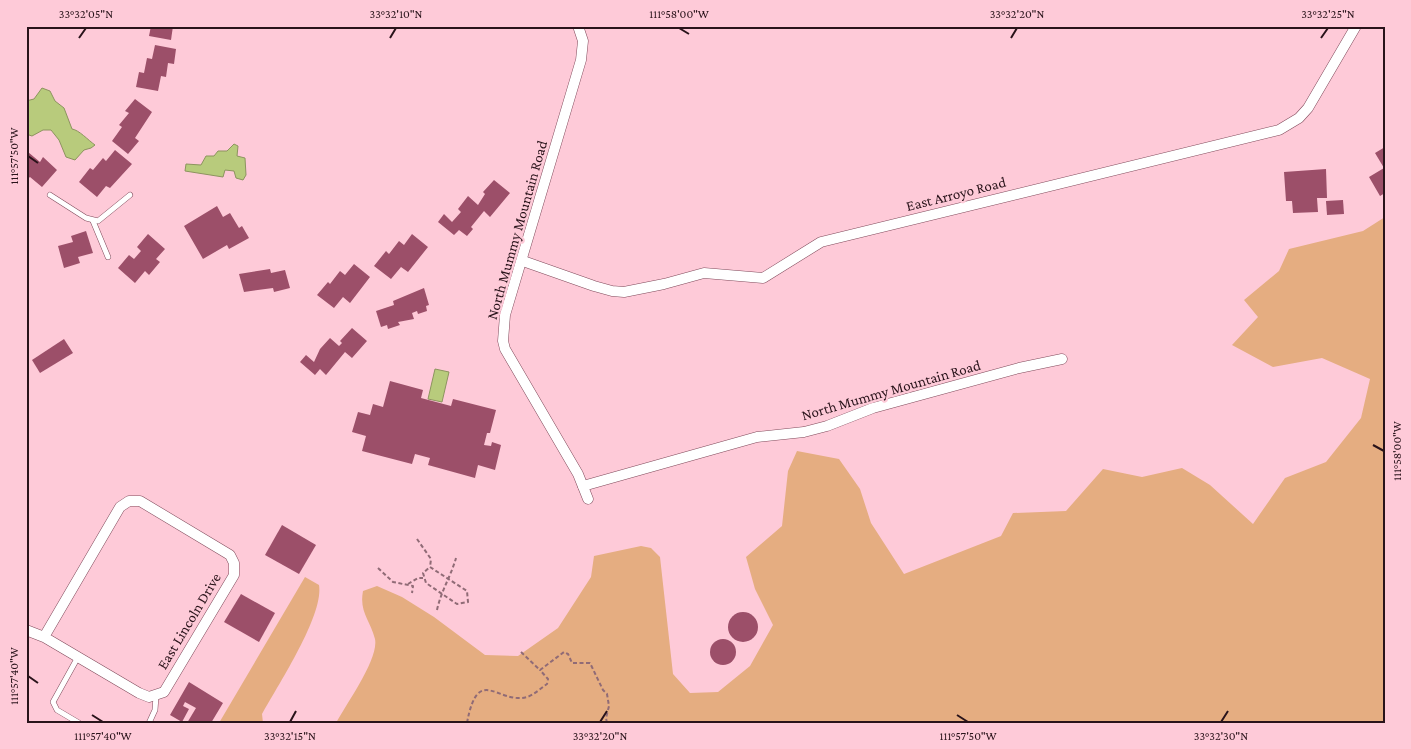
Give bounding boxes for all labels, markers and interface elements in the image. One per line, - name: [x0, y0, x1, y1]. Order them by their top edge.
- text: 33°32'05"N: [59, 7, 113, 21]
- text: 33°32'10"N: [370, 7, 423, 21]
- text: 111°58'00"W: [649, 7, 709, 21]
- text: 33°32'20"N: [990, 7, 1044, 21]
- text: 33°32'25"N: [1301, 7, 1355, 21]
- text: 111°57'50"W: [7, 127, 21, 185]
- street label: North Mummy Mountain Road: [484, 139, 551, 322]
- street label: East Arroyo Road: [904, 174, 1008, 215]
- street label: North Mummy Mountain Road: [800, 357, 983, 424]
- text: 111°58'00"W: [1390, 421, 1404, 481]
- street label: East Lincoln Drive: [154, 570, 224, 672]
- text: 111°57'40"W: [7, 647, 21, 705]
- text: 111°57'40"W: [74, 729, 132, 743]
- text: 33°32'15"N: [264, 729, 316, 743]
- text: 33°32'20"N: [573, 729, 627, 743]
- text: 111°57'50"W: [939, 729, 997, 743]
- text: 33°32'30"N: [1194, 729, 1248, 743]

